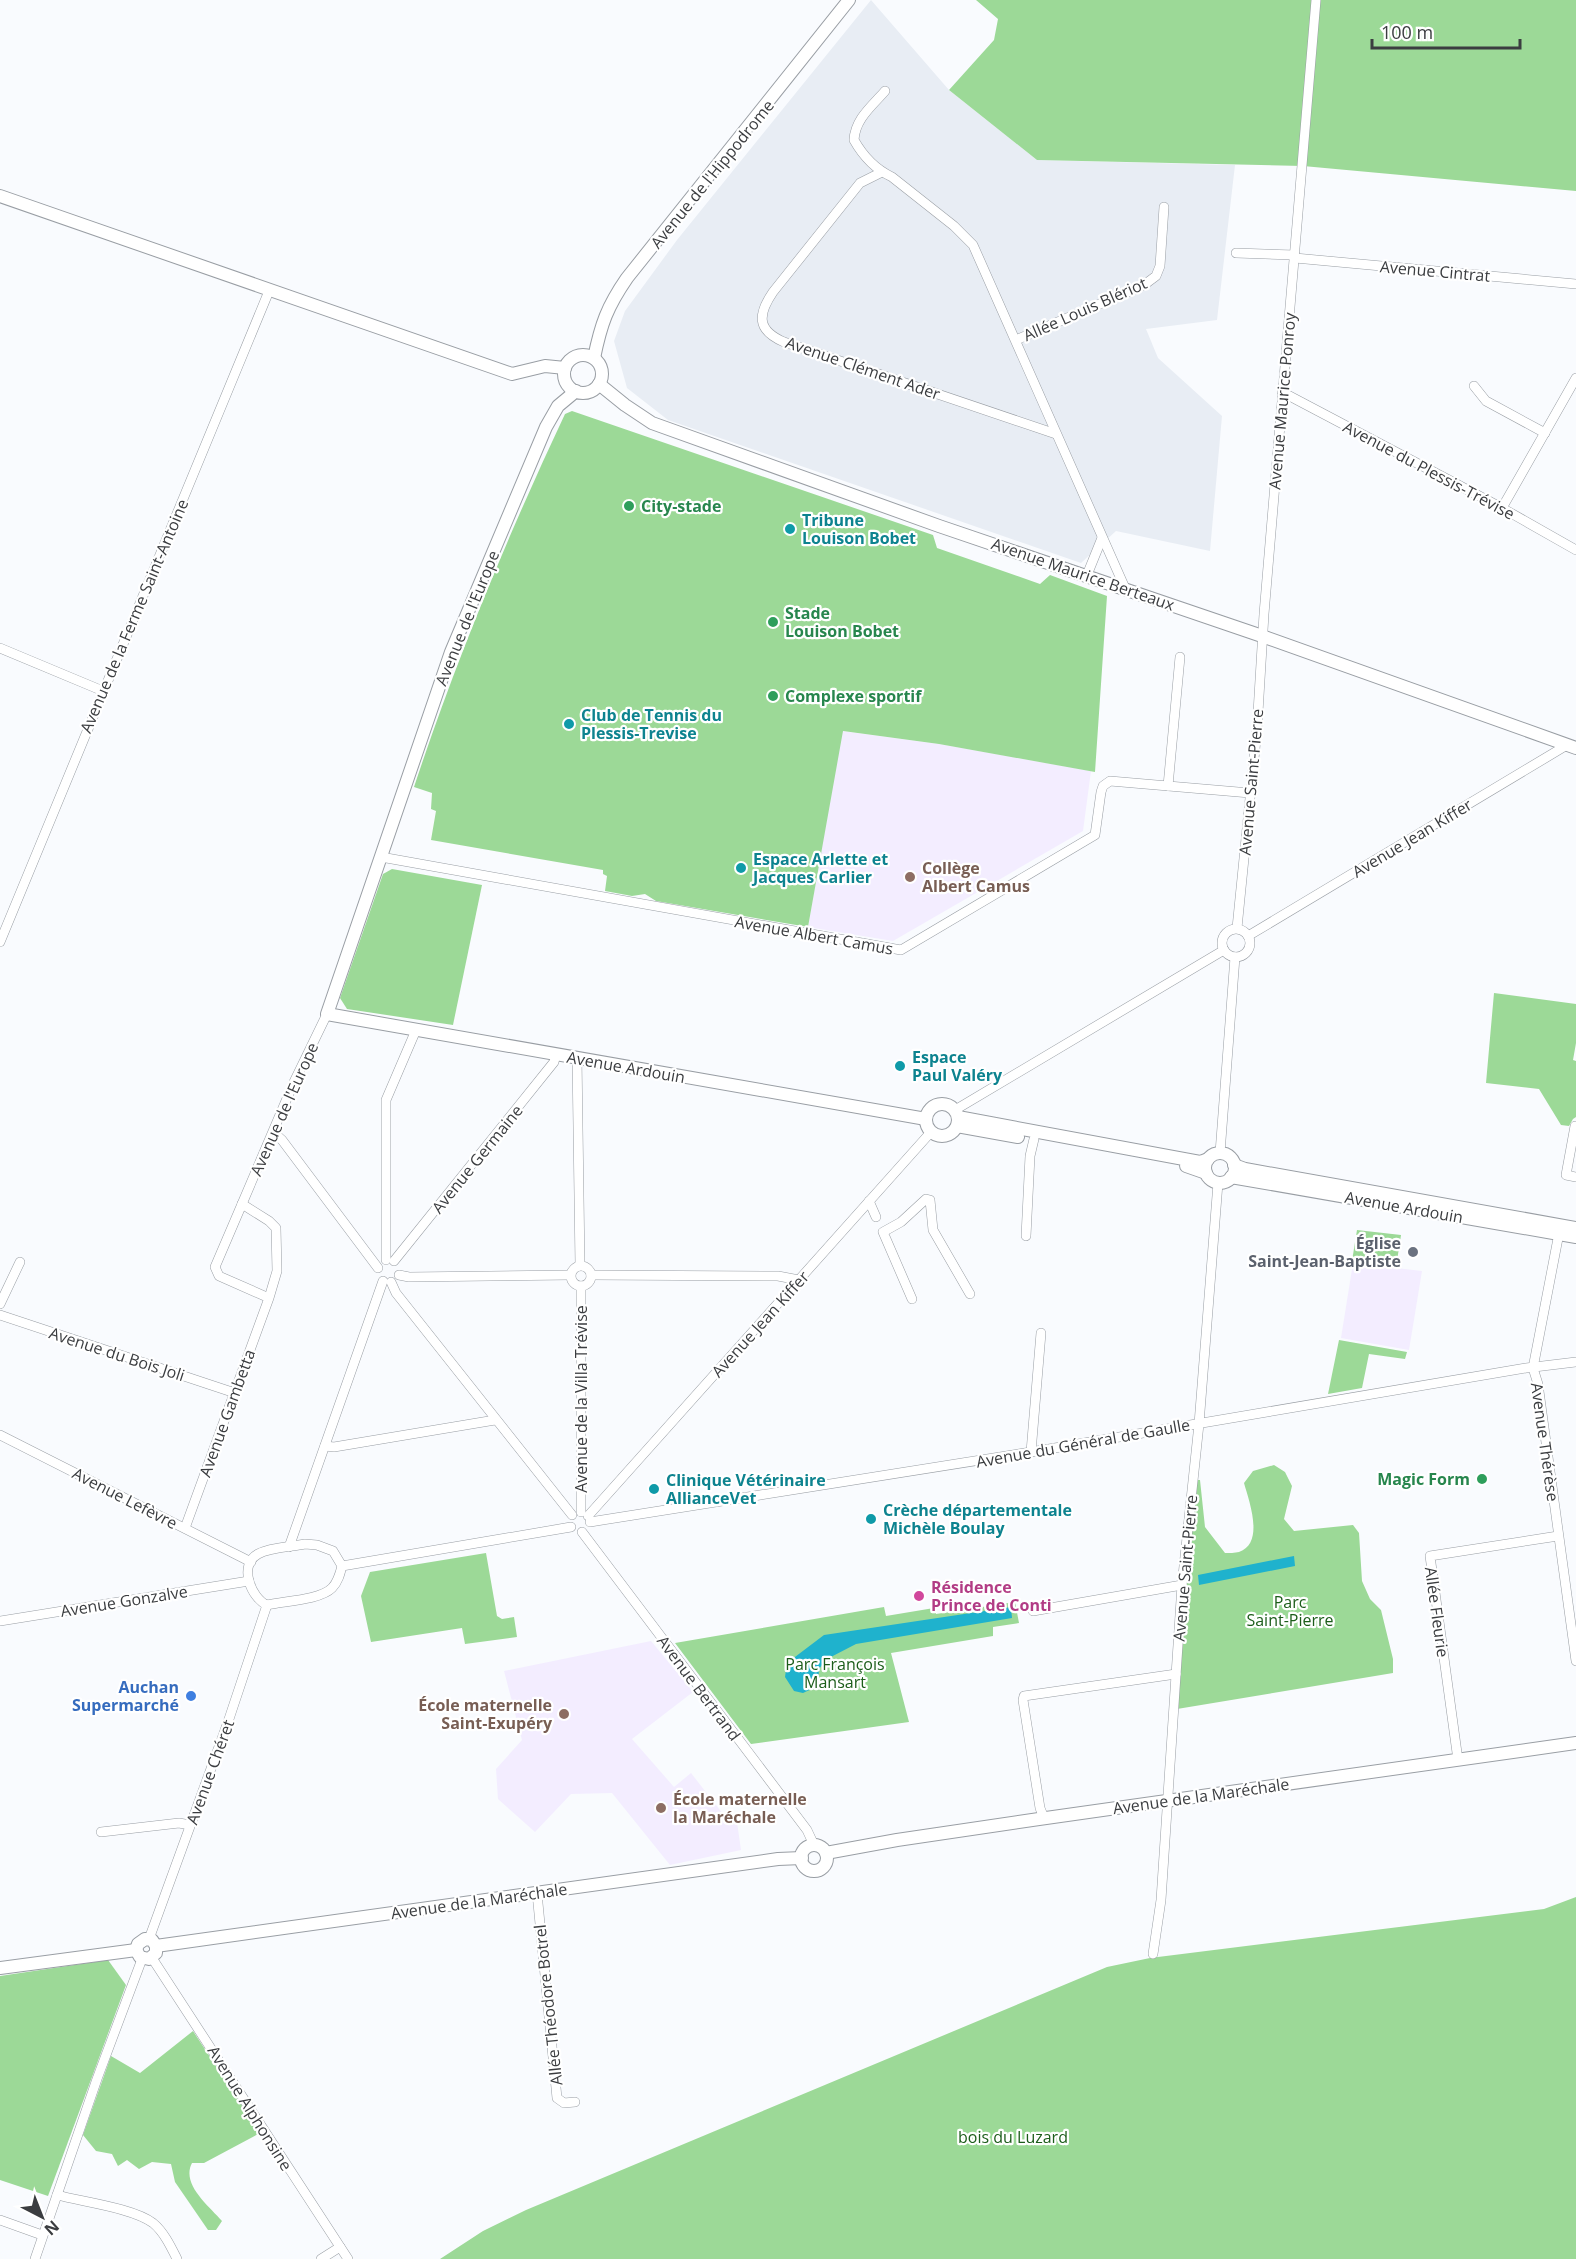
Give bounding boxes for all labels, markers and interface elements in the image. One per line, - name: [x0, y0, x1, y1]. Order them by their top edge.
- scale bar: [1372, 12, 1520, 50]
- text: 100 m: [1381, 20, 1433, 44]
- street label: Avenue de l'Hippodrome: [645, 95, 779, 253]
- street label: Avenue Cintrat: [1379, 255, 1491, 287]
- street label: Allée Louis Blériot: [1020, 272, 1151, 346]
- street label: Avenue Maurice Ponroy: [1263, 311, 1301, 490]
- street label: Avenue Clément Ader: [783, 331, 944, 405]
- street label: Avenue du Plessis-Trévise: [1339, 415, 1519, 525]
- place label: City-stade: [641, 495, 721, 517]
- street label: Avenue de la Ferme Saint-Antoine: [75, 496, 193, 736]
- marker: City-stade: [622, 499, 636, 513]
- place label: Tribune Louison Bobet: [802, 509, 916, 549]
- marker: Tribune Louison Bobet: [783, 522, 797, 536]
- street label: Avenue Maurice Berteaux: [989, 532, 1178, 616]
- street label: Avenue de l'Europe: [430, 547, 504, 689]
- place label: Stade Louison Bobet: [785, 602, 899, 642]
- marker: Stade Louison Bobet: [766, 615, 780, 629]
- place label: Complexe sportif: [785, 685, 922, 707]
- marker: Complexe sportif: [766, 689, 780, 703]
- place label: Club de Tennis du Plessis-Trevise: [581, 704, 722, 744]
- street label: Avenue Saint-Pierre: [1234, 708, 1268, 856]
- marker: Club de Tennis du Plessis-Trevise: [562, 717, 576, 731]
- street label: Avenue Jean Kiffer: [1348, 793, 1476, 882]
- place label: Espace Arlette et Jacques Carlier: [751, 848, 888, 888]
- place label: Collège Albert Camus: [922, 857, 1030, 897]
- marker: Espace Arlette et Jacques Carlier: [734, 861, 748, 875]
- marker: Collège Albert Camus: [903, 870, 917, 884]
- street label: Avenue Albert Camus: [733, 910, 895, 960]
- street label: Avenue de l'Europe: [245, 1039, 323, 1179]
- street label: Avenue Ardouin: [565, 1046, 687, 1088]
- place label: Espace Paul Valéry: [912, 1046, 1003, 1086]
- marker: Espace Paul Valéry: [893, 1059, 907, 1073]
- street label: Avenue Germaine: [426, 1100, 528, 1218]
- street label: Avenue Ardouin: [1343, 1186, 1465, 1228]
- place label: Église Saint-Jean-Baptiste: [1248, 1232, 1401, 1272]
- marker: Église Saint-Jean-Baptiste: [1406, 1245, 1420, 1259]
- street label: Avenue Jean Kiffer: [706, 1266, 814, 1382]
- street label: Avenue de la Villa Trévise: [570, 1305, 592, 1493]
- street label: Avenue du Bois Joli: [46, 1322, 188, 1386]
- street label: Avenue Gambetta: [194, 1346, 260, 1480]
- street label: Avenue Thérèse: [1526, 1381, 1564, 1503]
- street label: Avenue du Général de Gaulle: [974, 1413, 1192, 1473]
- street label: Avenue Lefèvre: [69, 1462, 181, 1534]
- place label: Magic Form: [1377, 1468, 1470, 1490]
- place label: Clinique Vétérinaire AllianceVet: [666, 1469, 826, 1509]
- marker: Magic Form: [1475, 1472, 1489, 1486]
- marker: Clinique Vétérinaire AllianceVet: [647, 1482, 661, 1496]
- street label: Avenue Saint-Pierre: [1168, 1494, 1202, 1642]
- place label: Crèche départementale Michèle Boulay: [883, 1499, 1072, 1539]
- marker: Crèche départementale Michèle Boulay: [864, 1512, 878, 1526]
- street label: Allée Fleurie: [1420, 1565, 1454, 1659]
- place label: Résidence Prince de Conti: [931, 1576, 1052, 1616]
- street label: Avenue Gonzalve: [59, 1580, 189, 1622]
- marker: Résidence Prince de Conti: [912, 1589, 926, 1603]
- park label: Parc Saint-Pierre: [1246, 1591, 1334, 1631]
- street label: Avenue Bertrand: [652, 1631, 746, 1745]
- park label: Parc François Mansart: [785, 1653, 885, 1693]
- place label: Auchan Supermarché: [72, 1676, 179, 1716]
- marker: Auchan Supermarché: [184, 1689, 198, 1703]
- place label: École maternelle Saint-Exupéry: [418, 1694, 553, 1734]
- marker: École maternelle Saint-Exupéry: [557, 1707, 571, 1721]
- street label: Avenue Chéret: [181, 1716, 239, 1827]
- street label: Avenue de la Maréchale: [1111, 1773, 1291, 1819]
- place label: École maternelle la Maréchale: [673, 1788, 807, 1828]
- marker: École maternelle la Maréchale: [654, 1801, 668, 1815]
- street label: Avenue de la Maréchale: [389, 1878, 569, 1924]
- street label: Allée Théodore Botrel: [529, 1923, 567, 2087]
- street label: Avenue Alphonsine: [203, 2041, 297, 2175]
- park label: bois du Luzard: [958, 2126, 1068, 2148]
- north arrow: [12, 2187, 72, 2247]
- text: N: [40, 2216, 64, 2241]

